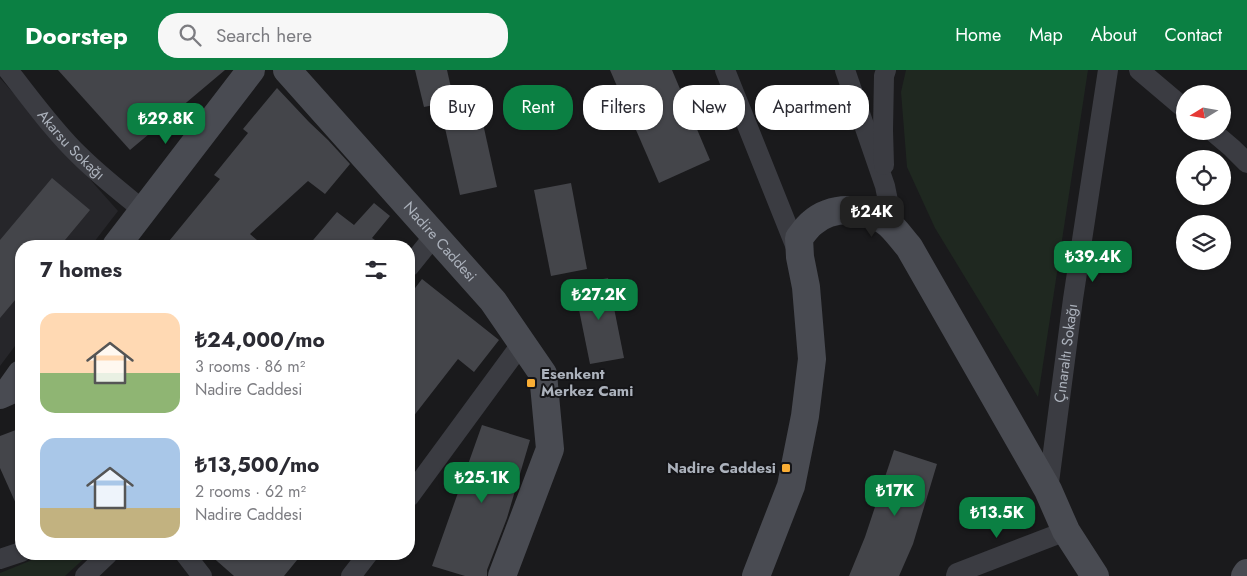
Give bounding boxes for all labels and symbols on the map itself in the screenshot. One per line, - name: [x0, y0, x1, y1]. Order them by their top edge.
- north arrow: [1176, 85, 1231, 140]
- pin: ₺29.8K: [125, 102, 207, 145]
- street label: Akarsu Sokağı: [32, 105, 110, 185]
- pin: ₺24K: [842, 196, 902, 238]
- street label: Nadire Caddesi: [398, 197, 482, 287]
- pin: ₺39.4K: [1052, 240, 1134, 283]
- pin: ₺27.2K: [558, 278, 640, 321]
- street label: Çınaraltı Sokağı: [1049, 302, 1083, 404]
- place label: Esenkent Merkez Cami: [541, 363, 633, 402]
- marker: Esenkent Merkez Cami: [525, 377, 537, 389]
- place label: Nadire Caddesi: [667, 457, 776, 479]
- pin: ₺25.1K: [441, 462, 523, 504]
- marker: Nadire Caddesi: [780, 462, 792, 474]
- pin: ₺17K: [865, 474, 925, 517]
- pin: ₺13.5K: [956, 496, 1038, 539]

